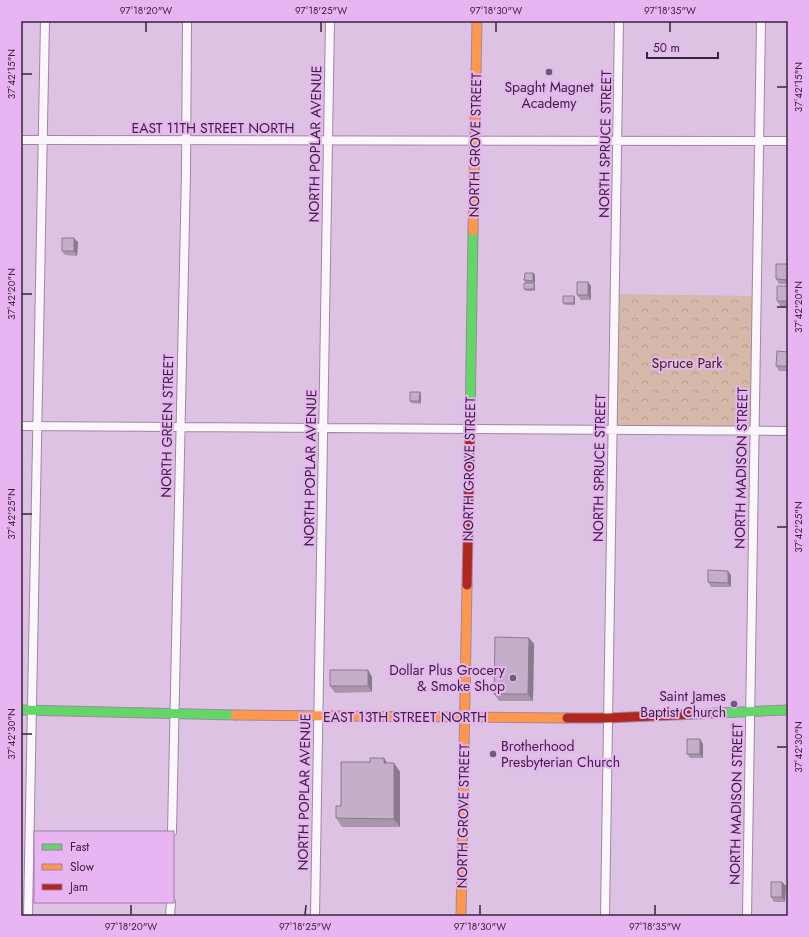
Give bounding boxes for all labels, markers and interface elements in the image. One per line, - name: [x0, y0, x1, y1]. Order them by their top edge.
- text: 97°18'20"W: [120, 3, 172, 18]
- text: 97°18'25"W: [295, 3, 347, 18]
- text: 97°18'30"W: [470, 3, 522, 18]
- text: 97°18'35"W: [644, 3, 696, 18]
- scale bar: [647, 34, 718, 60]
- text: 50 m: [653, 39, 680, 57]
- text: 37°42'15"N: [4, 49, 19, 99]
- text: 37°42'15"N: [791, 62, 806, 112]
- street label: NORTH POPLAR AVENUE: [304, 65, 326, 223]
- marker: Spaght Magnet Academy: [544, 67, 554, 77]
- street label: NORTH SPRUCE STREET: [594, 69, 616, 218]
- street label: NORTH GROVE STREET: [464, 72, 486, 218]
- place label: Spaght Magnet Academy: [504, 77, 594, 113]
- street label: EAST 11TH STREET NORTH: [131, 118, 295, 138]
- text: 37°42'20"N: [4, 268, 19, 320]
- text: 37°42'20"N: [791, 281, 806, 333]
- park label: Spruce Park: [652, 353, 723, 373]
- street label: NORTH GREEN STREET: [156, 354, 178, 498]
- street label: NORTH MADISON STREET: [730, 386, 752, 549]
- street label: NORTH POPLAR AVENUE: [299, 389, 321, 547]
- street label: NORTH SPRUCE STREET: [588, 393, 610, 542]
- street label: NORTH GROVE STREET: [458, 396, 480, 542]
- text: 37°42'25"N: [4, 488, 19, 540]
- text: 37°42'25"N: [791, 501, 806, 553]
- place label: Dollar Plus Grocery & Smoke Shop: [389, 660, 506, 696]
- marker: Dollar Plus Grocery & Smoke Shop: [508, 673, 518, 683]
- place label: Saint James Baptist Church: [640, 686, 726, 722]
- marker: Saint James Baptist Church: [729, 699, 739, 709]
- street label: EAST 13TH STREET NORTH: [323, 707, 487, 727]
- text: 37°42'30"N: [4, 708, 19, 760]
- street label: NORTH POPLAR AVENUE: [293, 713, 315, 871]
- text: 37°42'30"N: [791, 721, 806, 773]
- street label: NORTH MADISON STREET: [725, 722, 747, 885]
- place label: Brotherhood Presbyterian Church: [501, 736, 620, 772]
- street label: NORTH GROVE STREET: [452, 743, 474, 889]
- marker: Brotherhood Presbyterian Church: [488, 749, 498, 759]
- legend: [34, 831, 174, 903]
- text: Fast: [70, 838, 89, 856]
- text: Slow: [70, 858, 95, 876]
- text: Jam: [68, 878, 88, 896]
- text: 97°18'20"W: [105, 919, 157, 934]
- text: 97°18'25"W: [279, 919, 331, 934]
- text: 97°18'30"W: [454, 919, 506, 934]
- text: 97°18'35"W: [629, 919, 681, 934]

